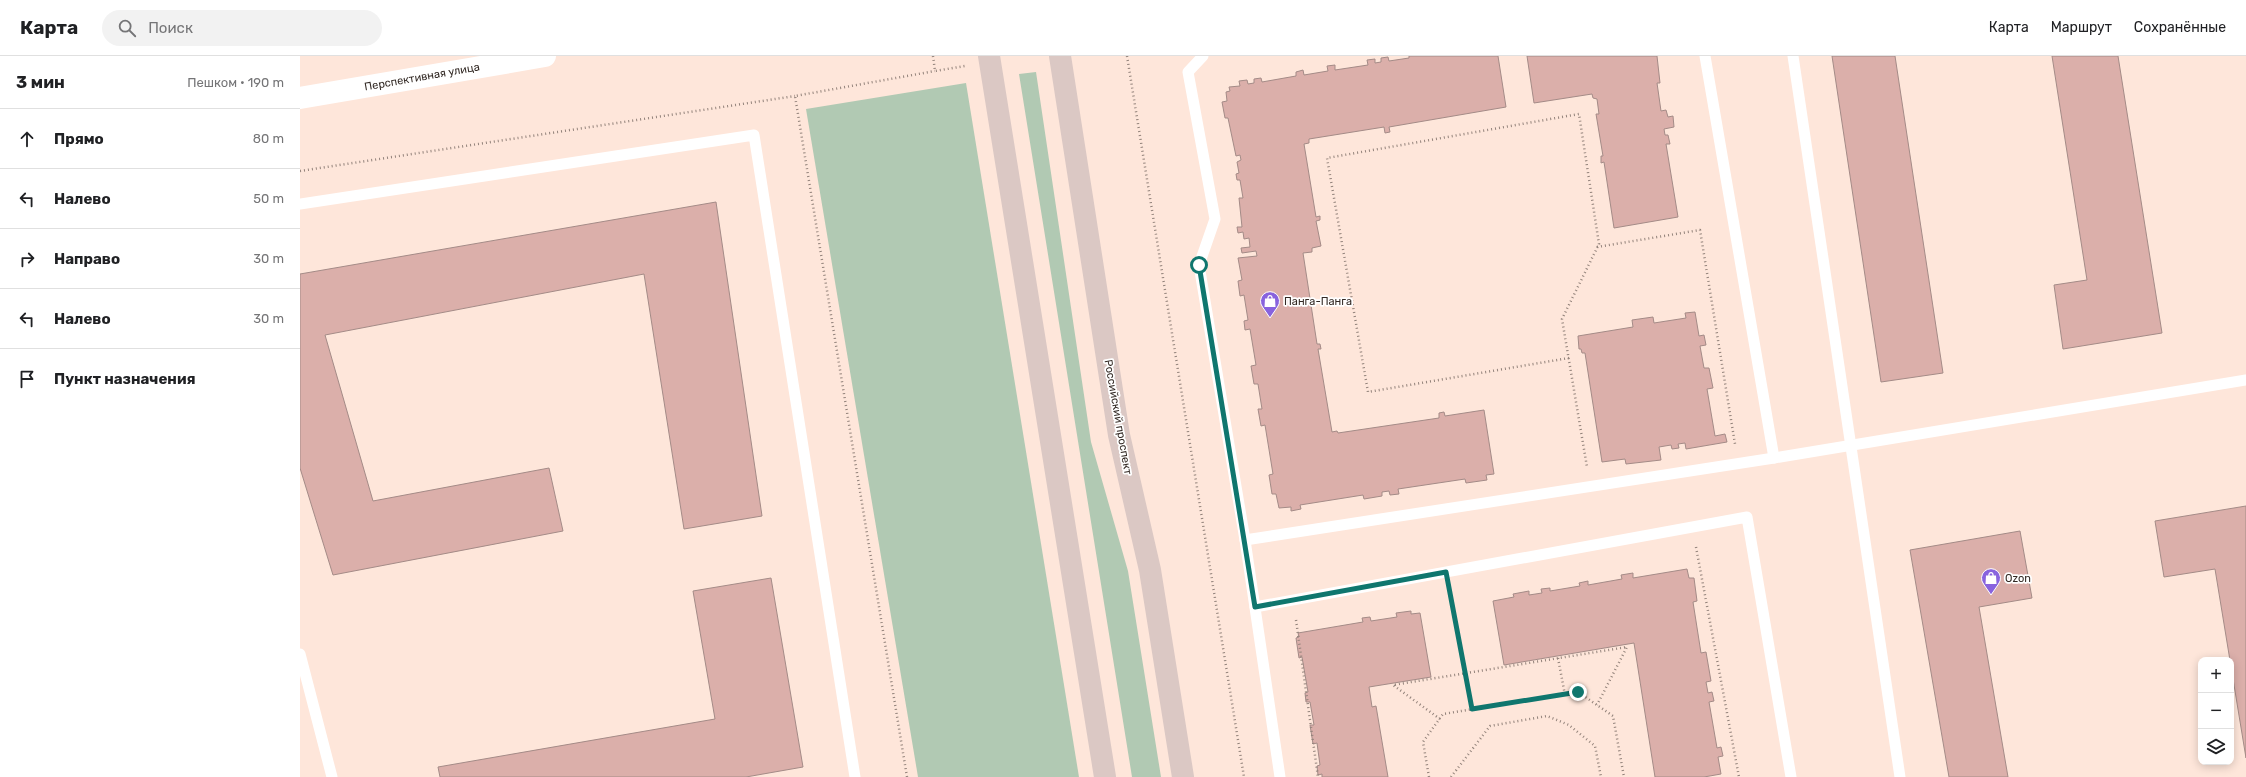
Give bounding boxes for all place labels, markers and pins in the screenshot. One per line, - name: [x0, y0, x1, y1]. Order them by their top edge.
- shop icon: Панга-Панга: [1259, 290, 1281, 318]
- place label: Панга-Панга: [1284, 295, 1352, 308]
- shop icon: Ozon: [1980, 567, 2002, 595]
- place label: Ozon: [2005, 572, 2031, 585]

